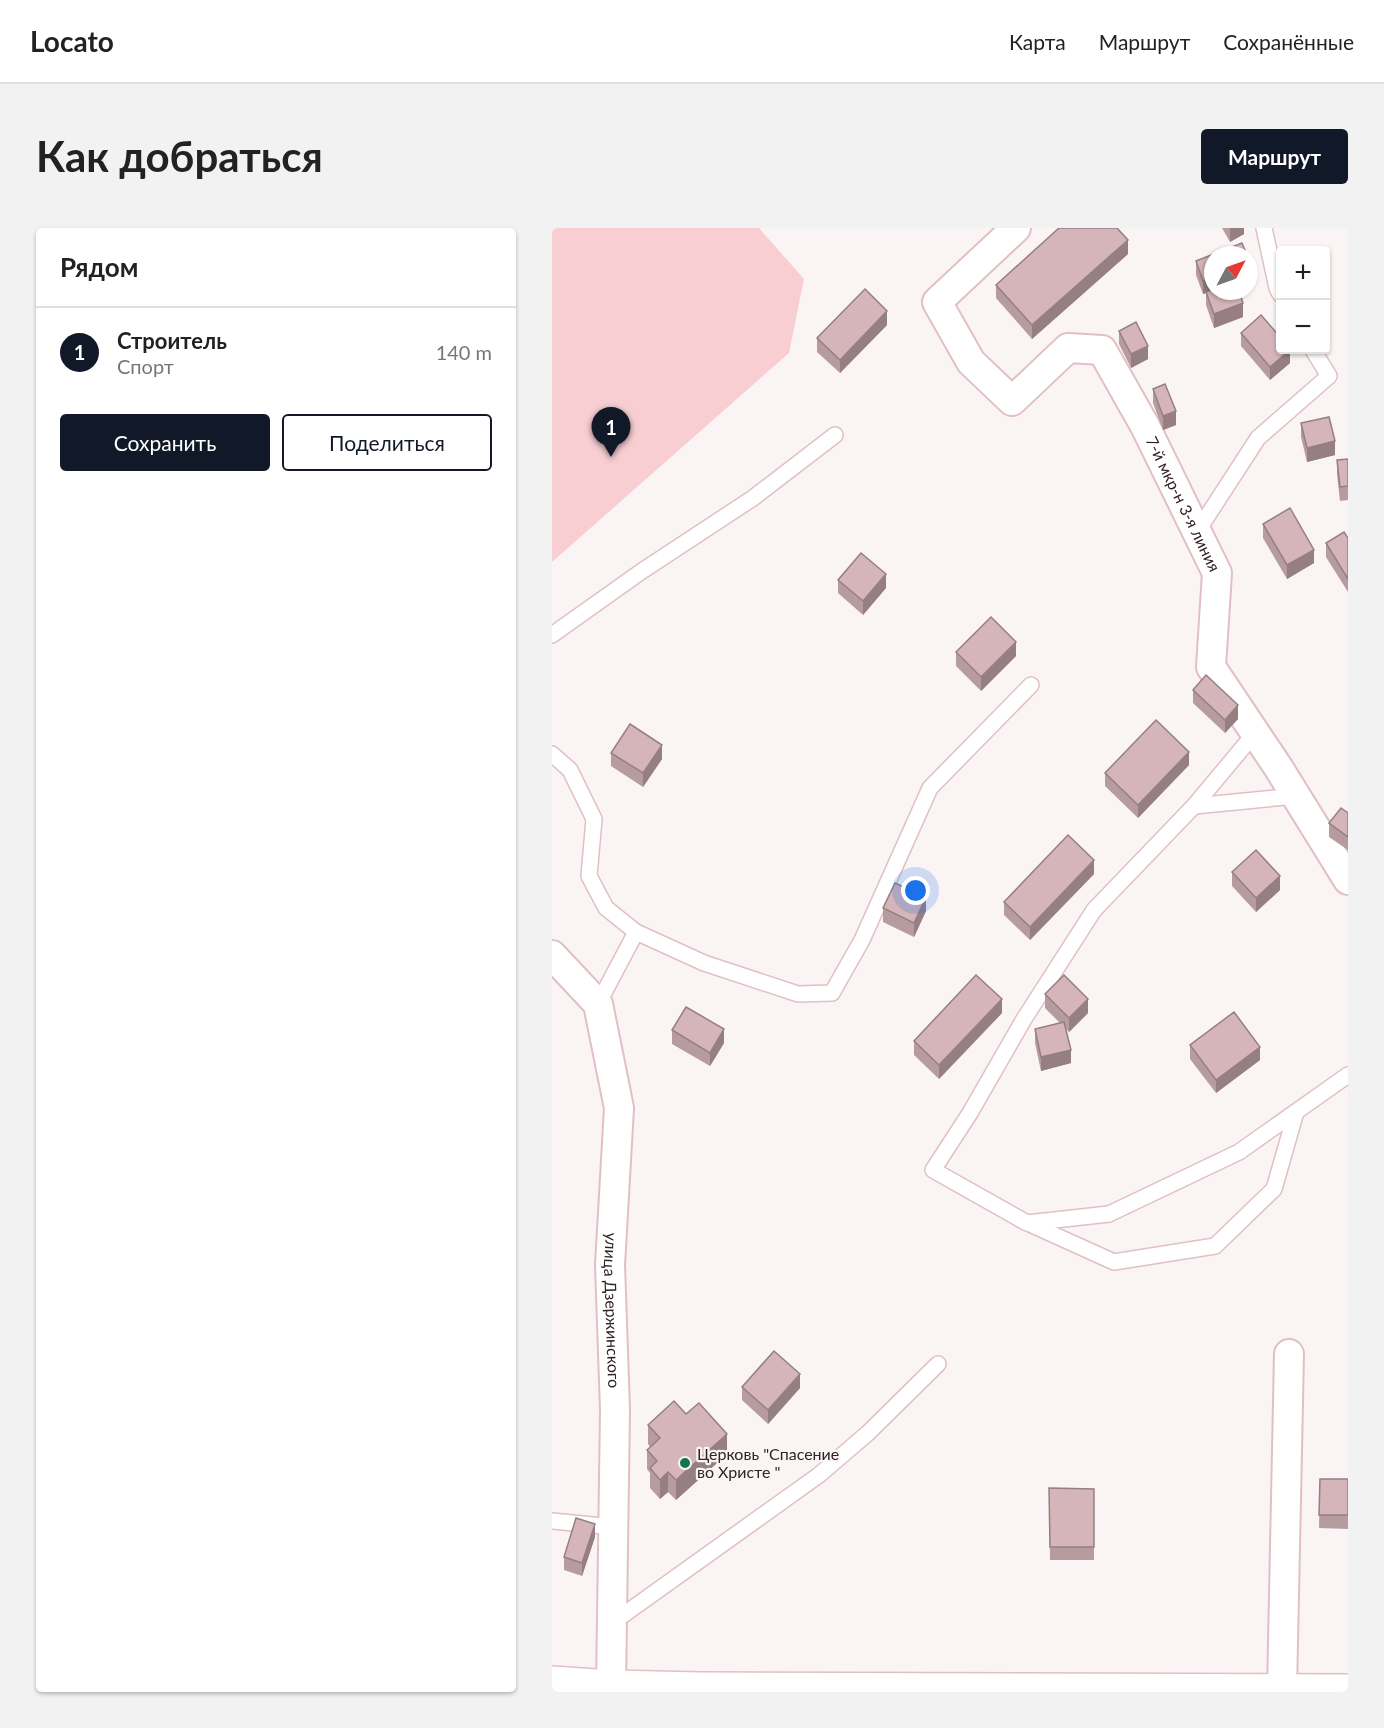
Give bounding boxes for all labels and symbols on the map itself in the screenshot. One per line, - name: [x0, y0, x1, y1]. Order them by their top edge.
- north arrow: [1204, 246, 1258, 300]
- pin: 1: [592, 408, 630, 457]
- street label: 7-й мкр-н 3-я линия: [1142, 433, 1225, 574]
- your location: [901, 876, 930, 905]
- street label: улица Дзержинского: [601, 1232, 624, 1388]
- place label: Церковь "Спасение во Христе ": [697, 1444, 839, 1481]
- marker: Церковь "Спасение во Христе ": [678, 1456, 692, 1470]

